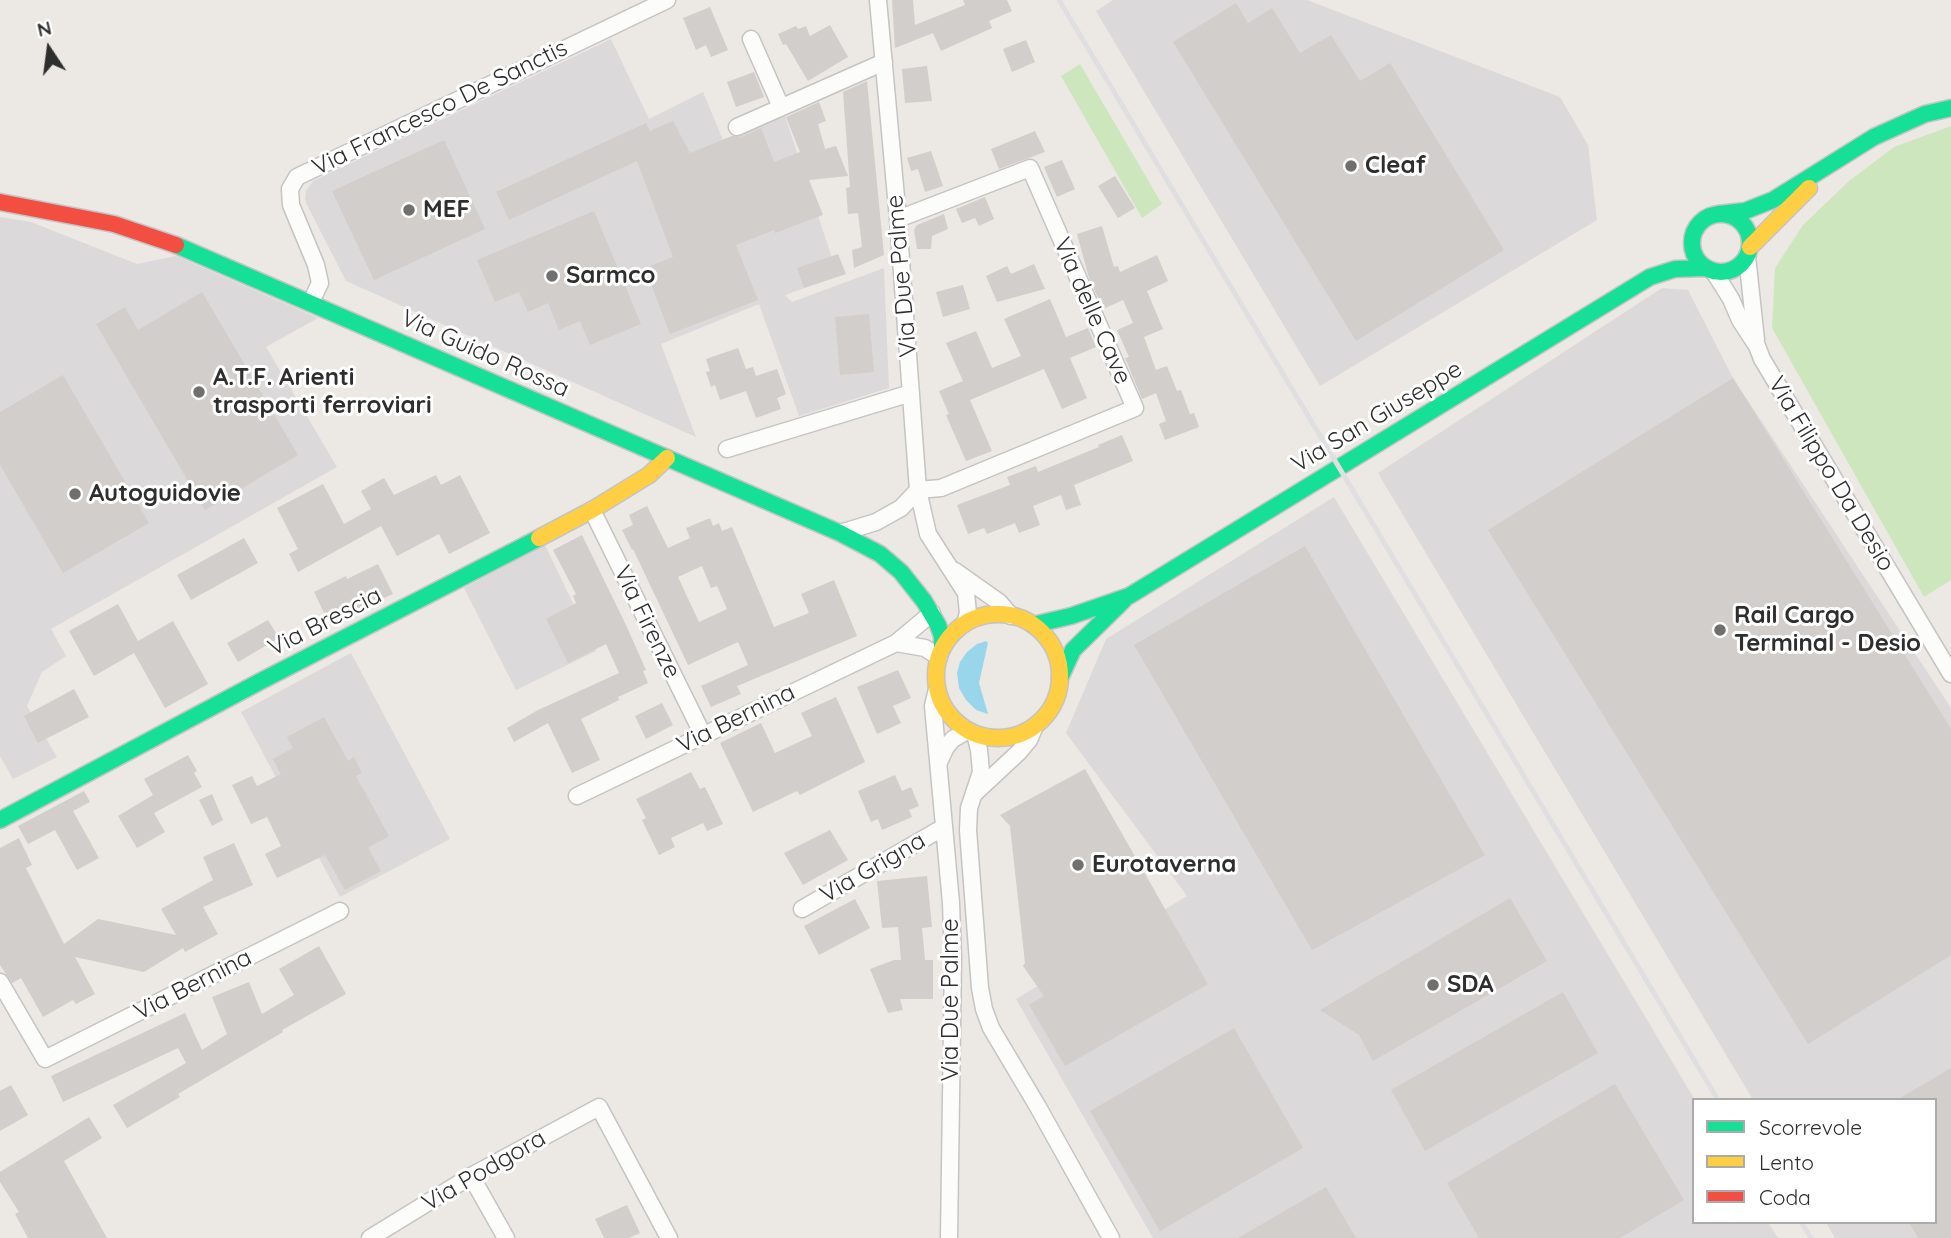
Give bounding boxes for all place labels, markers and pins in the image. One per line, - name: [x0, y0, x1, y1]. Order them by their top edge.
- place label: Cleaf: [1365, 152, 1426, 180]
- marker: Cleaf: [1343, 158, 1359, 174]
- place label: MEF: [423, 196, 470, 224]
- marker: MEF: [401, 202, 417, 218]
- place label: Sarmco: [566, 262, 655, 290]
- marker: Sarmco: [544, 268, 560, 284]
- place label: A.T.F. Arienti trasporti ferroviari: [213, 364, 432, 420]
- marker: A.T.F. Arienti trasporti ferroviari: [191, 384, 207, 400]
- place label: Autoguidovie: [89, 480, 241, 508]
- marker: Autoguidovie: [67, 486, 83, 502]
- place label: Rail Cargo Terminal - Desio: [1734, 602, 1921, 658]
- marker: Rail Cargo Terminal - Desio: [1712, 622, 1728, 638]
- place label: Eurotaverna: [1092, 851, 1236, 879]
- marker: Eurotaverna: [1070, 857, 1086, 873]
- place label: SDA: [1447, 971, 1494, 999]
- marker: SDA: [1425, 977, 1441, 993]

